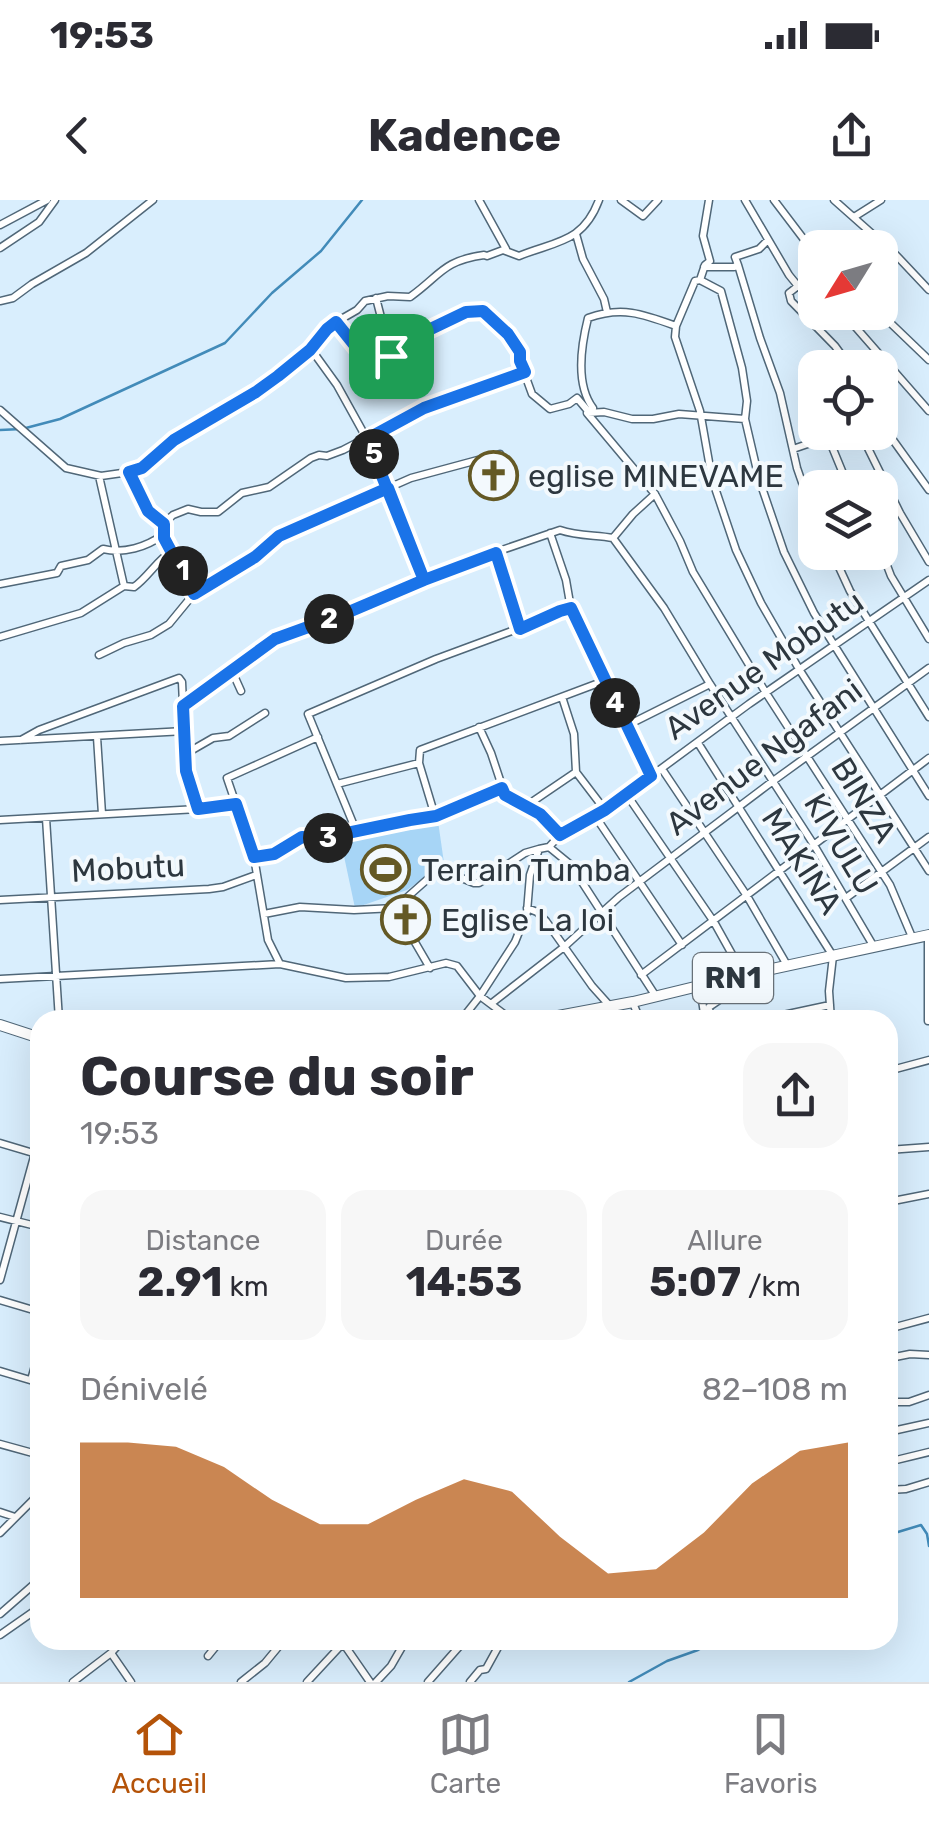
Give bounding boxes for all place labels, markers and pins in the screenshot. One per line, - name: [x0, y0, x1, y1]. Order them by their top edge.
- pin: [349, 314, 434, 399]
- pin: 5: [349, 429, 399, 479]
- church icon: eglise MINEVAME: [467, 450, 519, 502]
- place label: eglise MINEVAME: [528, 457, 784, 495]
- pin: 1: [158, 546, 208, 596]
- pin: 2: [304, 594, 354, 644]
- pin: 4: [590, 678, 640, 728]
- pin: 3: [303, 813, 353, 863]
- sports icon: Terrain Tumba: [360, 844, 412, 896]
- place label: Terrain Tumba: [421, 851, 631, 889]
- church icon: Eglise La loi: [380, 894, 432, 946]
- place label: Eglise La loi: [441, 901, 614, 939]

